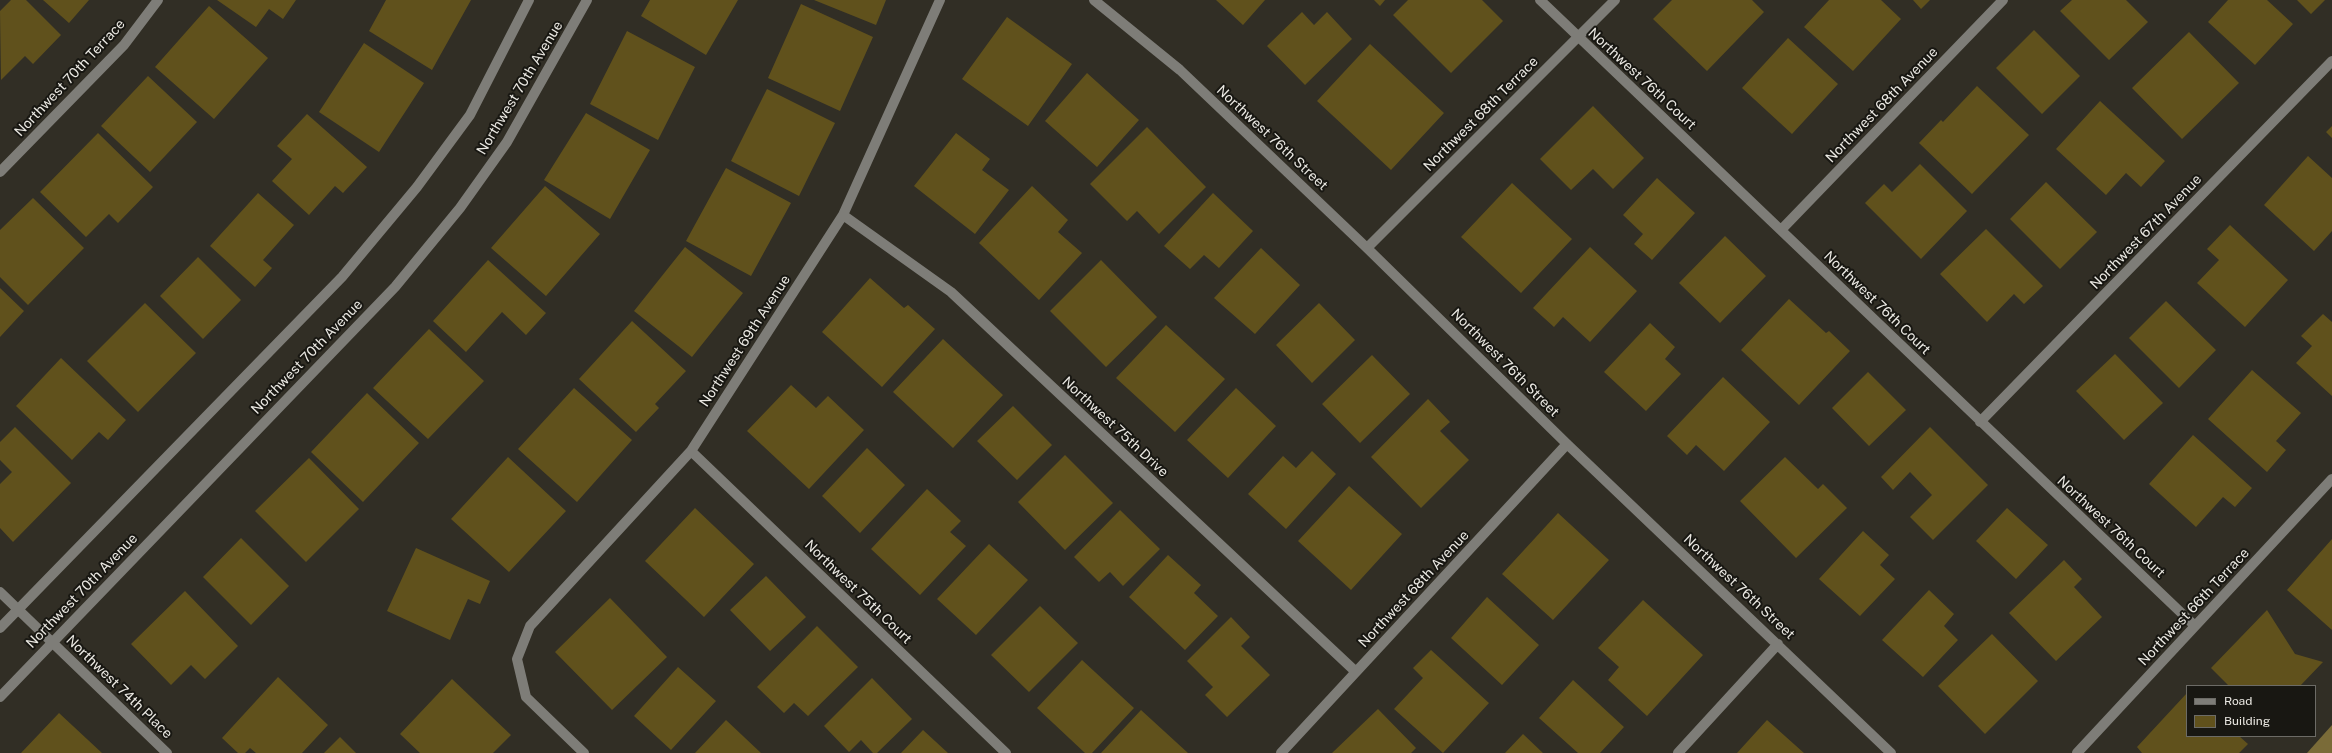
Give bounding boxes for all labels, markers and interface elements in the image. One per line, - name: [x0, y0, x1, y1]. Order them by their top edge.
- street label: Northwest 70th Terrace: [11, 16, 129, 140]
- street label: Northwest 70th Avenue: [473, 18, 567, 158]
- street label: Northwest 76th Court: [1585, 25, 1699, 133]
- street label: Northwest 68th Avenue: [1822, 44, 1942, 166]
- street label: Northwest 68th Terrace: [1420, 53, 1542, 175]
- street label: Northwest 76th Street: [1213, 82, 1331, 194]
- street label: Northwest 67th Avenue: [2087, 171, 2205, 293]
- street label: Northwest 76th Court: [1820, 248, 1934, 358]
- street label: Northwest 69th Avenue: [696, 272, 794, 410]
- street label: Northwest 70th Avenue: [248, 296, 366, 418]
- street label: Northwest 76th Street: [1447, 305, 1563, 421]
- street label: Northwest 75th Drive: [1058, 373, 1172, 481]
- street label: Northwest 76th Court: [2054, 473, 2168, 581]
- street label: Northwest 68th Avenue: [1355, 527, 1473, 651]
- street label: Northwest 70th Avenue: [23, 530, 141, 652]
- street label: Northwest 76th Street: [1680, 531, 1798, 643]
- street label: Northwest 75th Court: [801, 537, 915, 647]
- street label: Northwest 66th Terrace: [2135, 545, 2253, 669]
- street label: Northwest 74th Place: [62, 632, 176, 742]
- legend: [2186, 685, 2316, 737]
- text: Road: [2224, 694, 2252, 708]
- text: Building: [2224, 714, 2270, 728]

